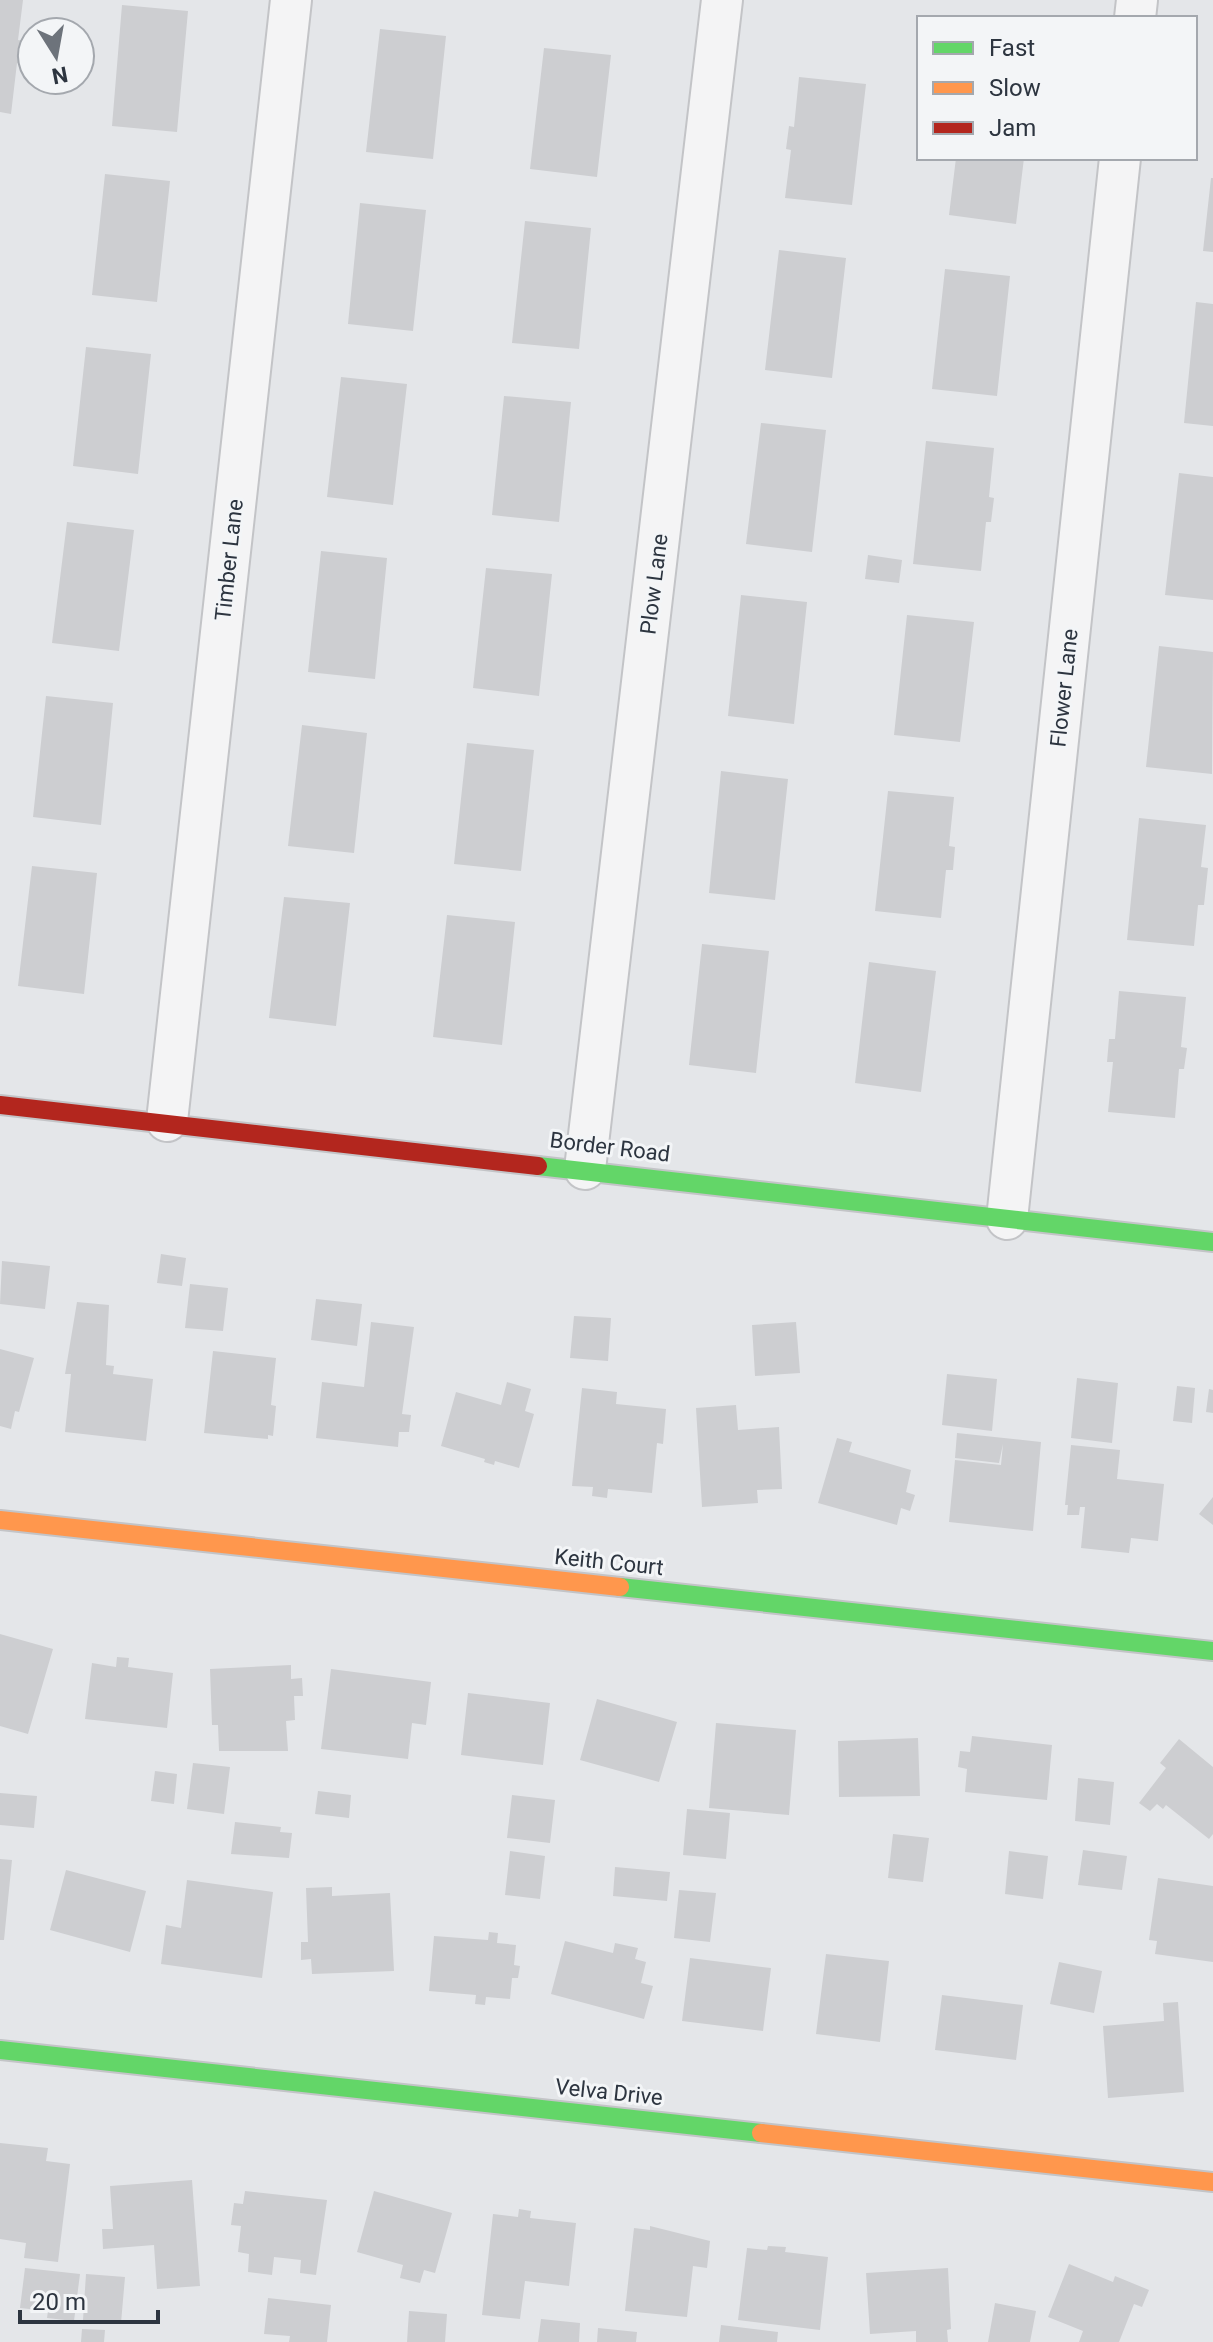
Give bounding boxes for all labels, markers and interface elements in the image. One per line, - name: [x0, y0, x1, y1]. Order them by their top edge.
- north arrow: [16, 16, 96, 96]
- legend: [917, 16, 1197, 160]
- text: Fast: [989, 34, 1035, 62]
- text: N: [50, 61, 70, 89]
- text: Slow: [989, 74, 1041, 102]
- text: Jam: [989, 114, 1036, 142]
- street label: Timber Lane: [210, 498, 248, 622]
- street label: Plow Lane: [635, 532, 673, 636]
- street label: Flower Lane: [1045, 628, 1083, 748]
- street label: Border Road: [548, 1127, 672, 1167]
- street label: Keith Court: [553, 1544, 665, 1580]
- street label: Velva Drive: [554, 2074, 664, 2110]
- scale bar: [20, 2274, 158, 2324]
- text: 20 m: [32, 2288, 86, 2316]

